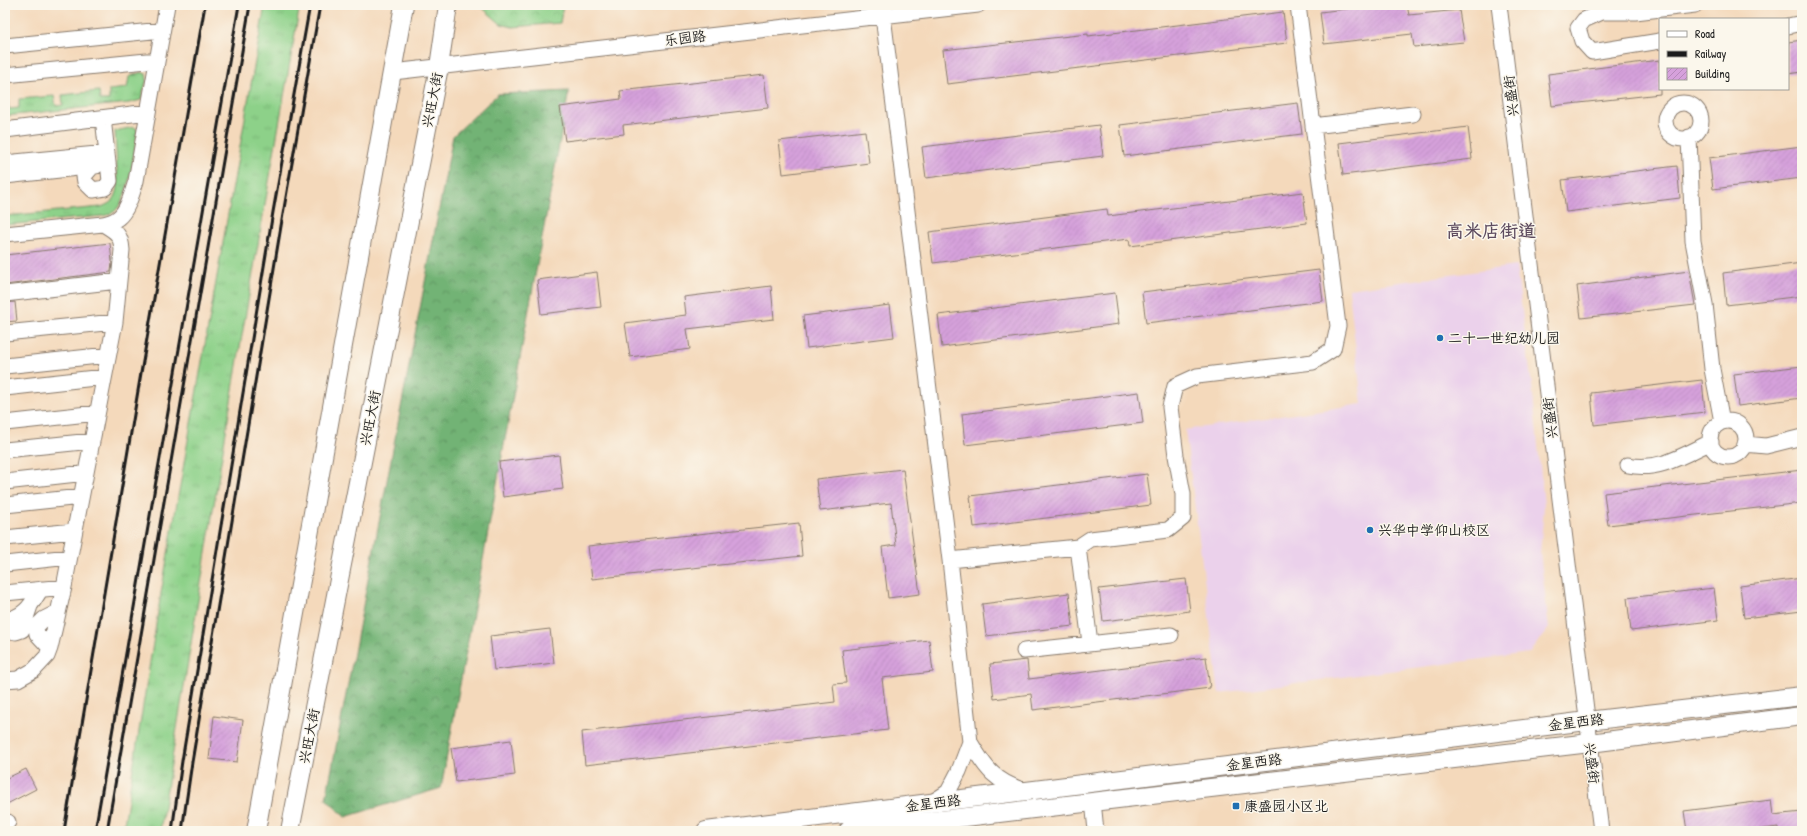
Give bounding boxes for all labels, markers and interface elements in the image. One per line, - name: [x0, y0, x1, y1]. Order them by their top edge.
- legend: [1659, 18, 1789, 90]
- text: Road: [1695, 25, 1715, 42]
- street label: 乐园路: [663, 26, 707, 49]
- text: Railway: [1695, 45, 1726, 62]
- text: Building: [1695, 65, 1730, 82]
- street label: 兴旺大街: [417, 71, 446, 129]
- street label: 兴盛街: [1499, 74, 1522, 118]
- district label: 高米店街道: [1446, 218, 1536, 243]
- place label: 二十一世纪幼儿园: [1448, 328, 1560, 347]
- marker: 二十一世纪幼儿园: [1435, 333, 1445, 343]
- street label: 兴旺大街: [355, 389, 384, 447]
- street label: 兴盛街: [1538, 396, 1561, 440]
- place label: 兴华中学仰山校区: [1378, 520, 1490, 539]
- marker: 兴华中学仰山校区: [1365, 525, 1375, 535]
- street label: 兴旺大街: [294, 707, 323, 765]
- street label: 金星西路: [1547, 709, 1605, 734]
- street label: 兴盛街: [1581, 741, 1604, 785]
- street label: 金星西路: [1225, 749, 1283, 774]
- street label: 金星西路: [904, 790, 962, 815]
- place label: 康盛园小区北: [1244, 796, 1328, 815]
- marker: 康盛园小区北: [1231, 801, 1241, 811]

